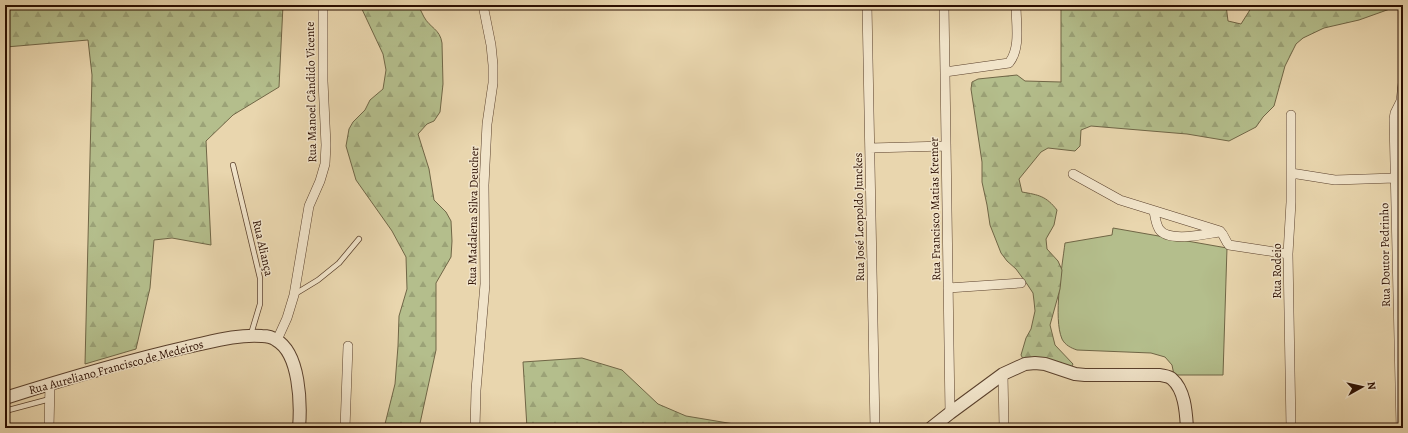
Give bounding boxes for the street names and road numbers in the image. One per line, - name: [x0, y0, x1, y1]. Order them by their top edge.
- street label: Rua Manoel Cândido Vicente: [302, 21, 320, 163]
- street label: Rua Francisco Matias Kremer: [926, 137, 944, 281]
- street label: Rua Madalena Silva Deucher: [464, 146, 482, 286]
- street label: Rua José Leopoldo Junckes: [850, 152, 868, 281]
- street label: Rua Doutor Pedrinho: [1376, 203, 1394, 307]
- street label: Rua Aliança: [249, 218, 277, 278]
- street label: Rua Rodeio: [1269, 243, 1285, 299]
- street label: Rua Aureliano Francisco de Medeiros: [27, 336, 205, 398]

